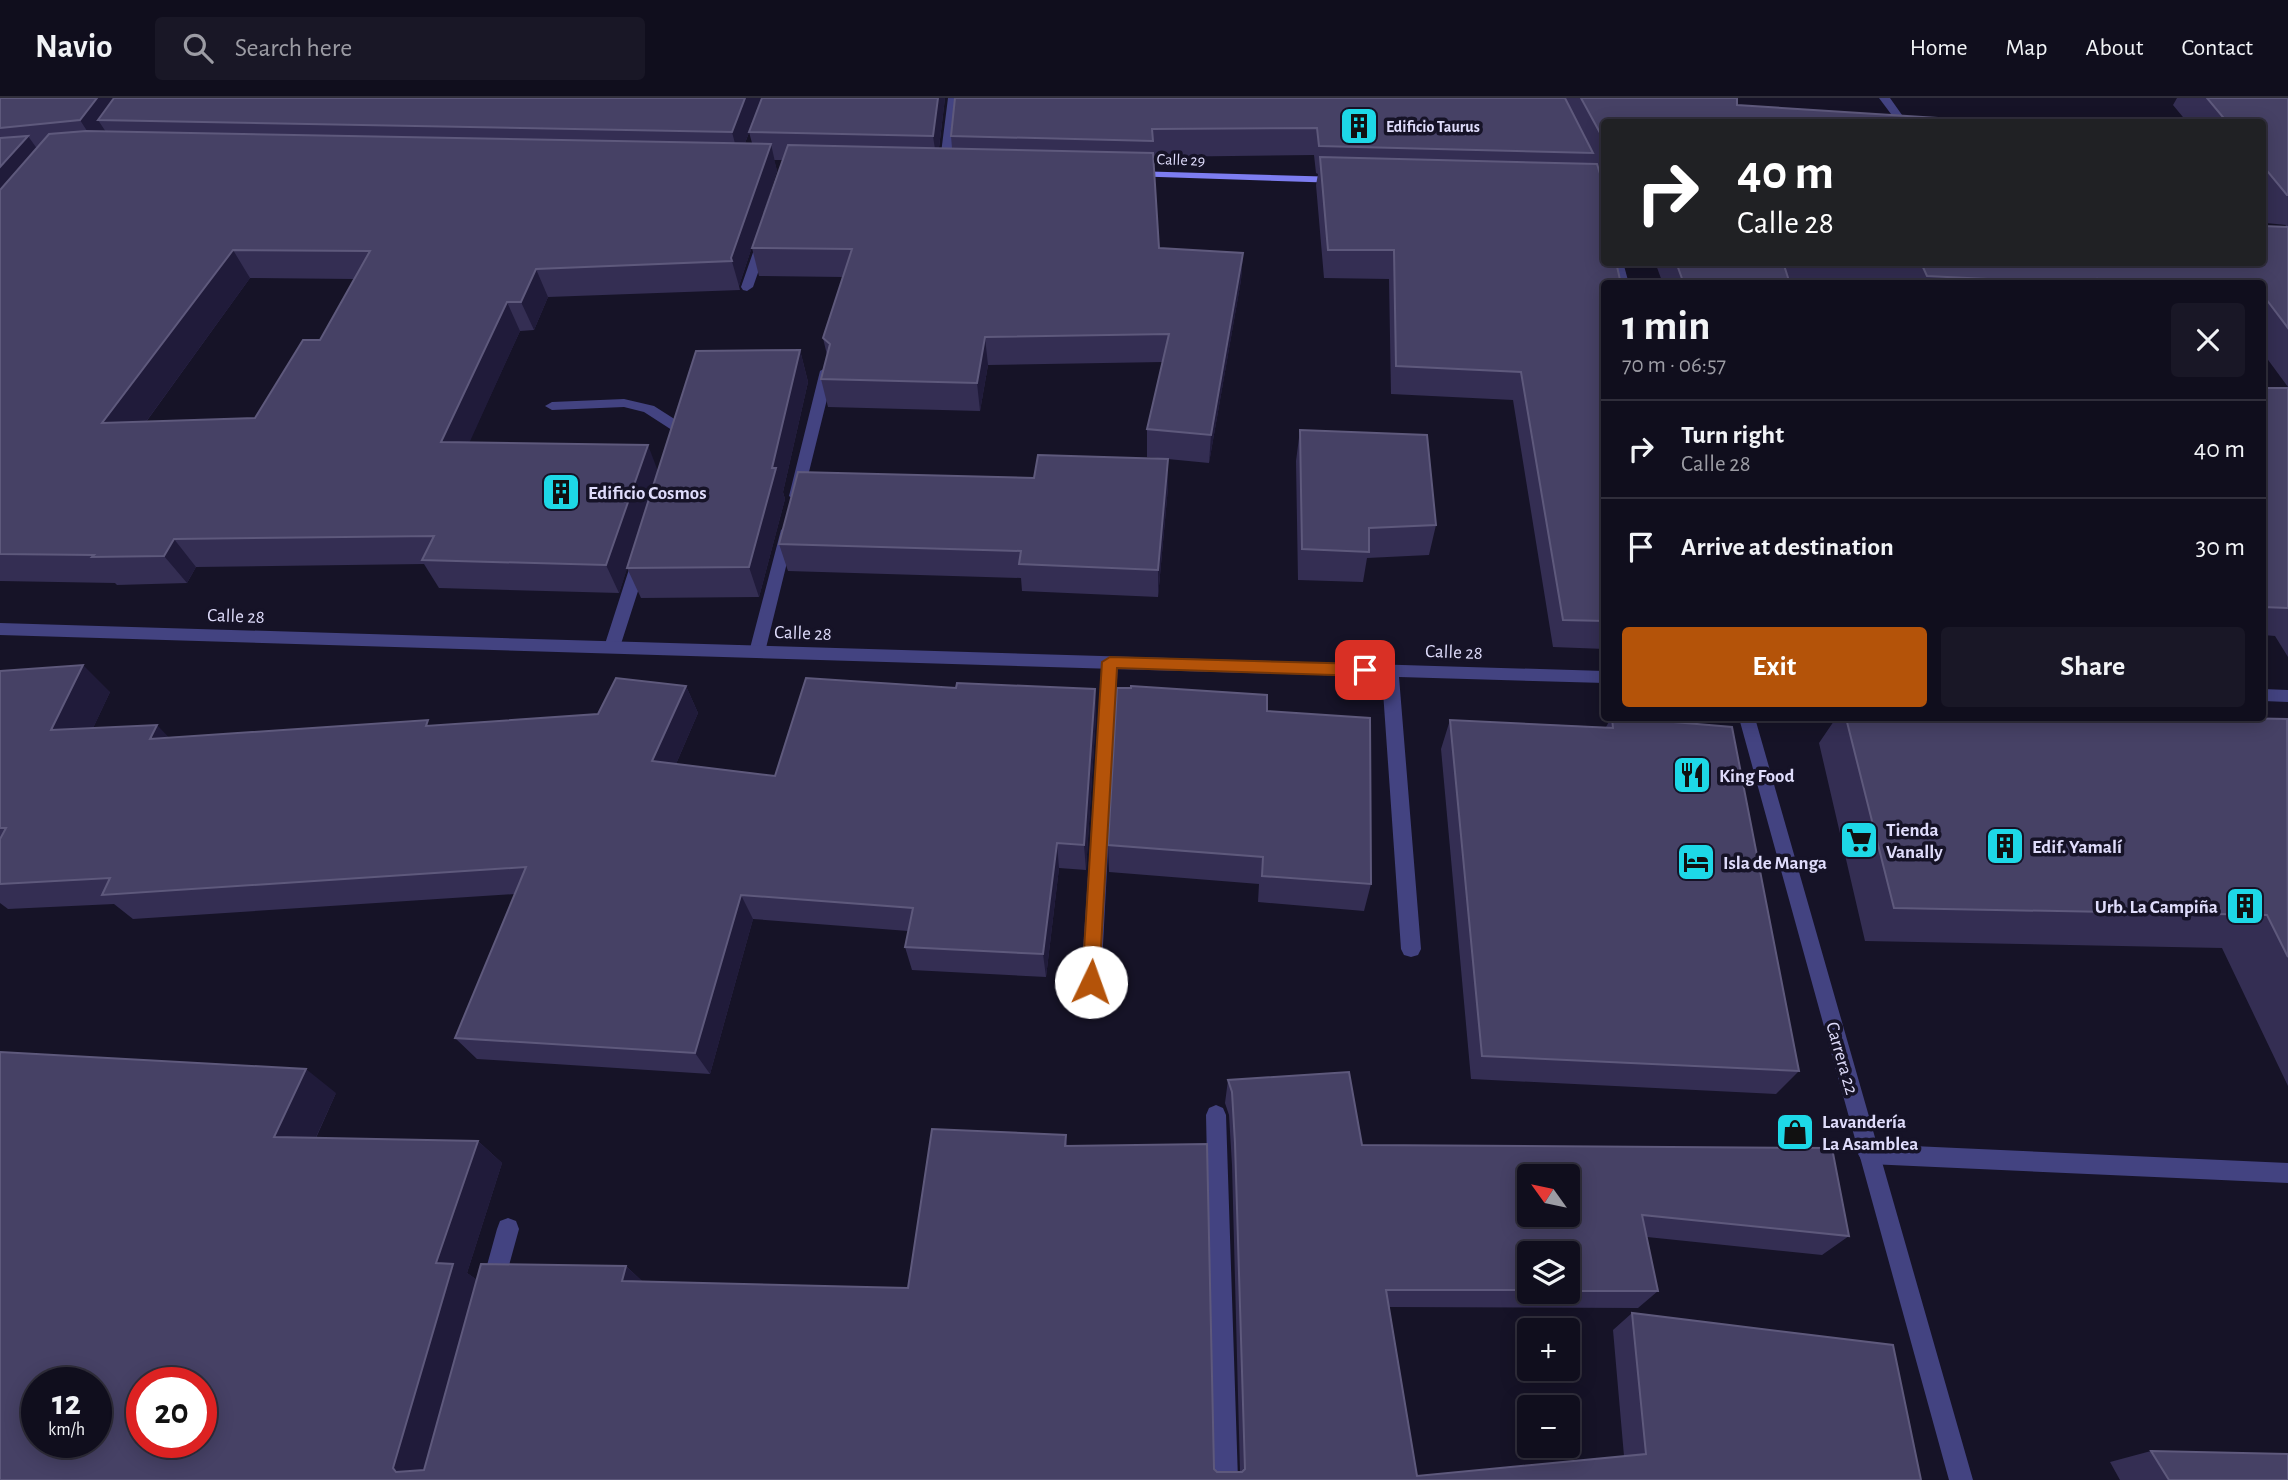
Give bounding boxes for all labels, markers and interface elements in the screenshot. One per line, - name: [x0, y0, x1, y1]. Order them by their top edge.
- search box: [155, 17, 645, 80]
- icon: search: [179, 29, 217, 67]
- text: Navio: [35, 31, 113, 64]
- text: Search here: [235, 35, 352, 61]
- text: Home: [1910, 36, 1968, 60]
- text: Map: [2006, 36, 2048, 60]
- text: About: [2086, 36, 2143, 60]
- text: Contact: [2181, 36, 2253, 60]
- building icon: Edificio Taurus: [1338, 105, 1380, 147]
- place label: Edificio Taurus: [1386, 119, 1480, 135]
- icon: right: [1622, 147, 1713, 238]
- text: 40 m: [1737, 149, 1834, 198]
- street label: Calle 29: [1156, 151, 1205, 169]
- text: Calle 28: [1737, 207, 1834, 239]
- button: close: [2171, 303, 2245, 377]
- text: 1 min: [1622, 305, 1711, 347]
- text: 70 m · 06:57: [1622, 354, 1726, 377]
- text: Turn right: [1681, 422, 1784, 448]
- icon: right: [1622, 430, 1660, 468]
- text: 40 m: [2194, 436, 2245, 462]
- text: Calle 28: [1681, 453, 1751, 476]
- building icon: Edificio Cosmos: [540, 471, 582, 513]
- place label: Edificio Cosmos: [588, 484, 706, 503]
- icon: arrive: [1622, 528, 1660, 566]
- text: Arrive at destination: [1681, 534, 1894, 560]
- text: 30 m: [2195, 534, 2245, 560]
- street label: Calle 28: [207, 606, 265, 627]
- street label: Calle 28: [774, 623, 832, 644]
- button: Exit: [1622, 627, 1927, 707]
- button: Share: [1941, 627, 2245, 707]
- pin: [1335, 640, 1395, 700]
- street label: Calle 28: [1425, 642, 1483, 663]
- icon: arrive: [1346, 651, 1384, 689]
- restaurant icon: King Food: [1671, 754, 1713, 796]
- place label: King Food: [1719, 767, 1794, 786]
- supermarket icon: Tienda Vanally: [1838, 819, 1880, 861]
- place label: Tienda Vanally: [1886, 821, 1943, 862]
- building icon: Edif. Yamalí: [1984, 825, 2026, 867]
- place label: Edif. Yamalí: [2032, 838, 2123, 857]
- hotel icon: Isla de Manga: [1675, 841, 1717, 883]
- place label: Isla de Manga: [1723, 854, 1827, 873]
- building icon: Urb. La Campiña: [2224, 885, 2266, 927]
- place label: Urb. La Campiña: [2095, 898, 2218, 917]
- position arrow: [1054, 945, 1128, 1019]
- street label: Carrera 22: [1822, 1020, 1861, 1097]
- shop icon: Lavandería La Asamblea: [1774, 1111, 1816, 1153]
- place label: Lavandería La Asamblea: [1822, 1113, 1918, 1154]
- north arrow: [1517, 1164, 1580, 1227]
- map controls: [1517, 1164, 1580, 1458]
- button: layers: [1517, 1241, 1580, 1304]
- button: +: [1517, 1318, 1580, 1381]
- speed limit sign: 20: [126, 1367, 217, 1458]
- text: 12: [52, 1386, 81, 1421]
- button: −: [1517, 1395, 1580, 1458]
- text: km/h: [48, 1421, 85, 1439]

